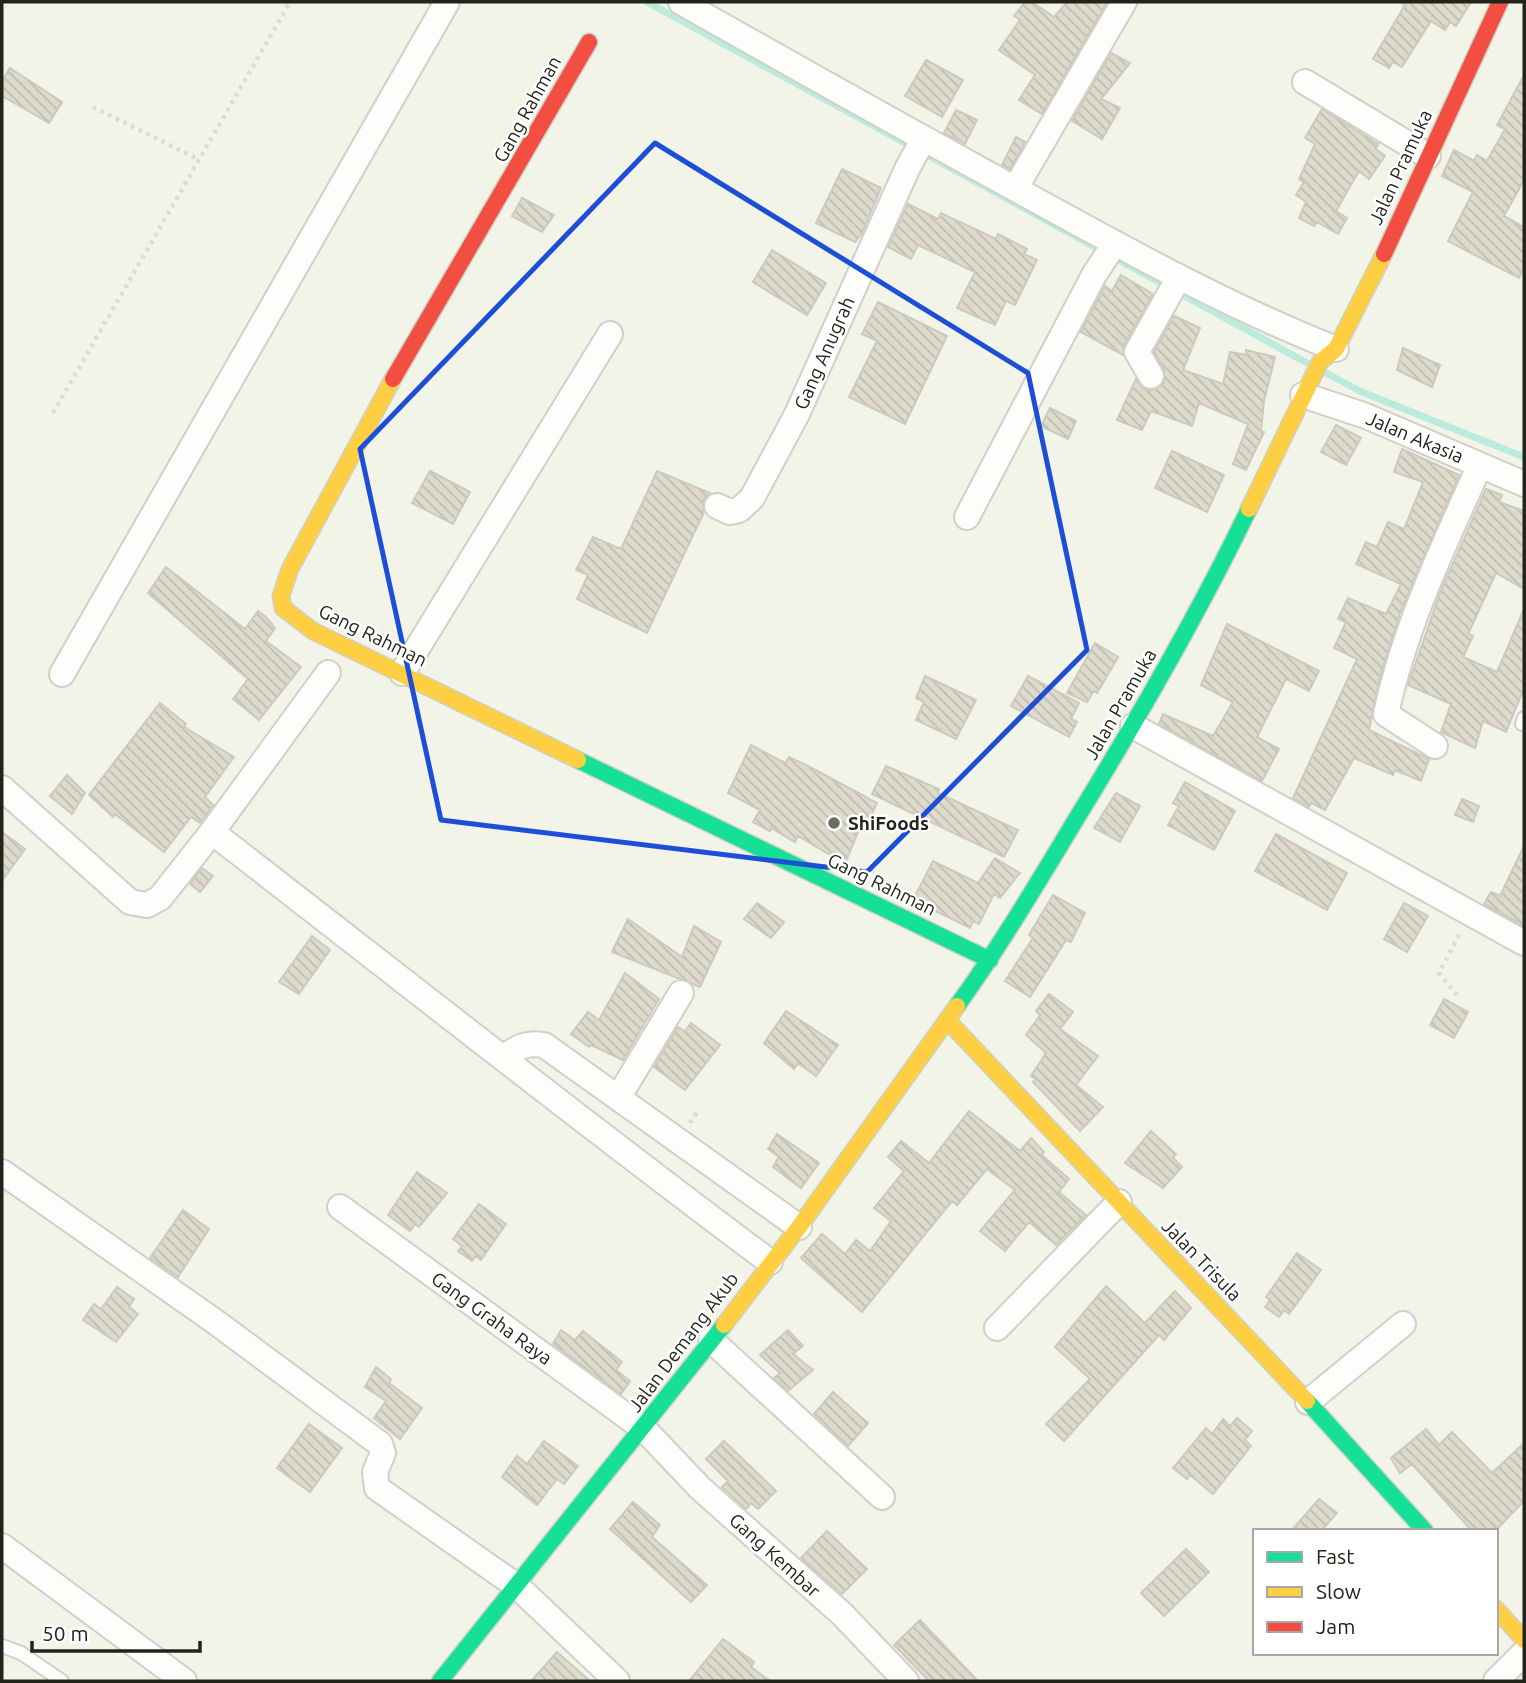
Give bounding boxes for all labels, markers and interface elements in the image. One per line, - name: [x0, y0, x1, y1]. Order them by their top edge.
- street label: Gang Rahman: [489, 52, 565, 166]
- street label: Jalan Pramuka: [1364, 106, 1436, 228]
- street label: Gang Anugrah: [789, 293, 859, 413]
- street label: Jalan Akasia: [1363, 407, 1467, 467]
- street label: Gang Rahman: [315, 599, 431, 671]
- street label: Jalan Pramuka: [1079, 645, 1161, 763]
- place label: ShiFoods: [848, 812, 929, 834]
- marker: ShiFoods: [826, 815, 842, 831]
- street label: Gang Rahman: [824, 848, 940, 920]
- street label: Jalan Trisula: [1158, 1215, 1246, 1305]
- street label: Gang Graha Raya: [428, 1267, 556, 1369]
- street label: Jalan Demang Akub: [623, 1268, 743, 1416]
- street label: Gang Kembar: [725, 1508, 825, 1602]
- legend: [1253, 1529, 1498, 1655]
- text: Fast: [1316, 1544, 1354, 1568]
- text: Slow: [1316, 1579, 1361, 1603]
- scale bar: [32, 1610, 200, 1654]
- text: Jam: [1316, 1614, 1355, 1638]
- text: 50 m: [42, 1621, 89, 1645]

